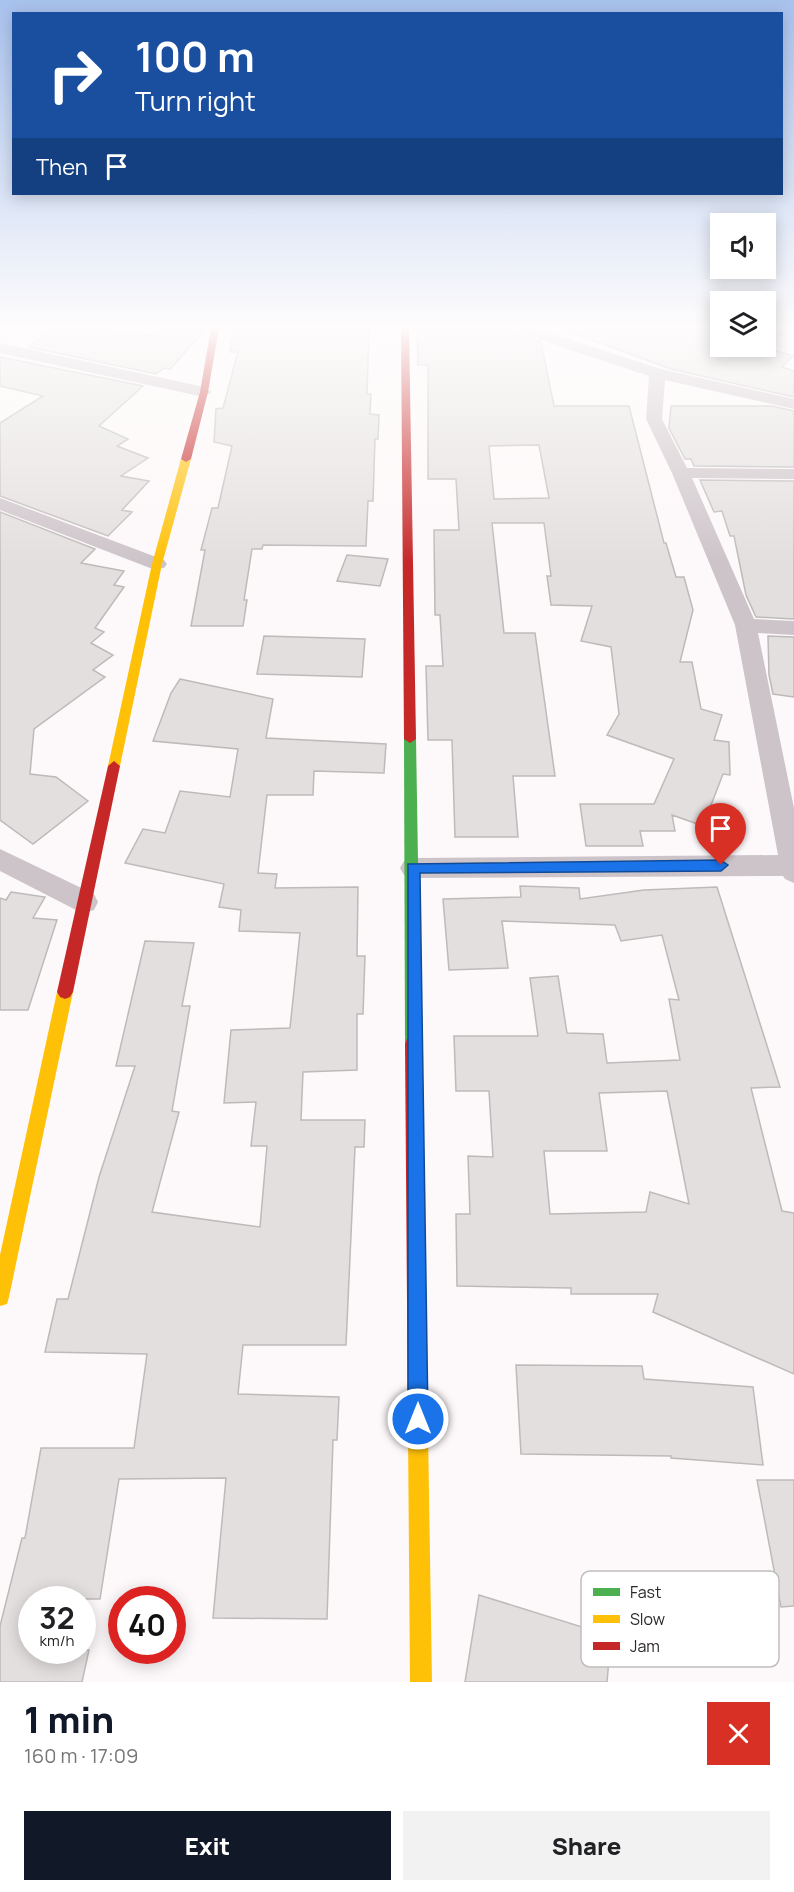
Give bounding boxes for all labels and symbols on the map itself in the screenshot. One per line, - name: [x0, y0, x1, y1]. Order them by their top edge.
- pin: [695, 803, 746, 865]
- position arrow: [386, 1387, 450, 1451]
- legend: [581, 1571, 779, 1667]
- text: Fast: [630, 1581, 661, 1603]
- speed limit sign: 40: [108, 1586, 186, 1664]
- text: Slow: [630, 1608, 665, 1630]
- text: Jam: [630, 1635, 660, 1657]

